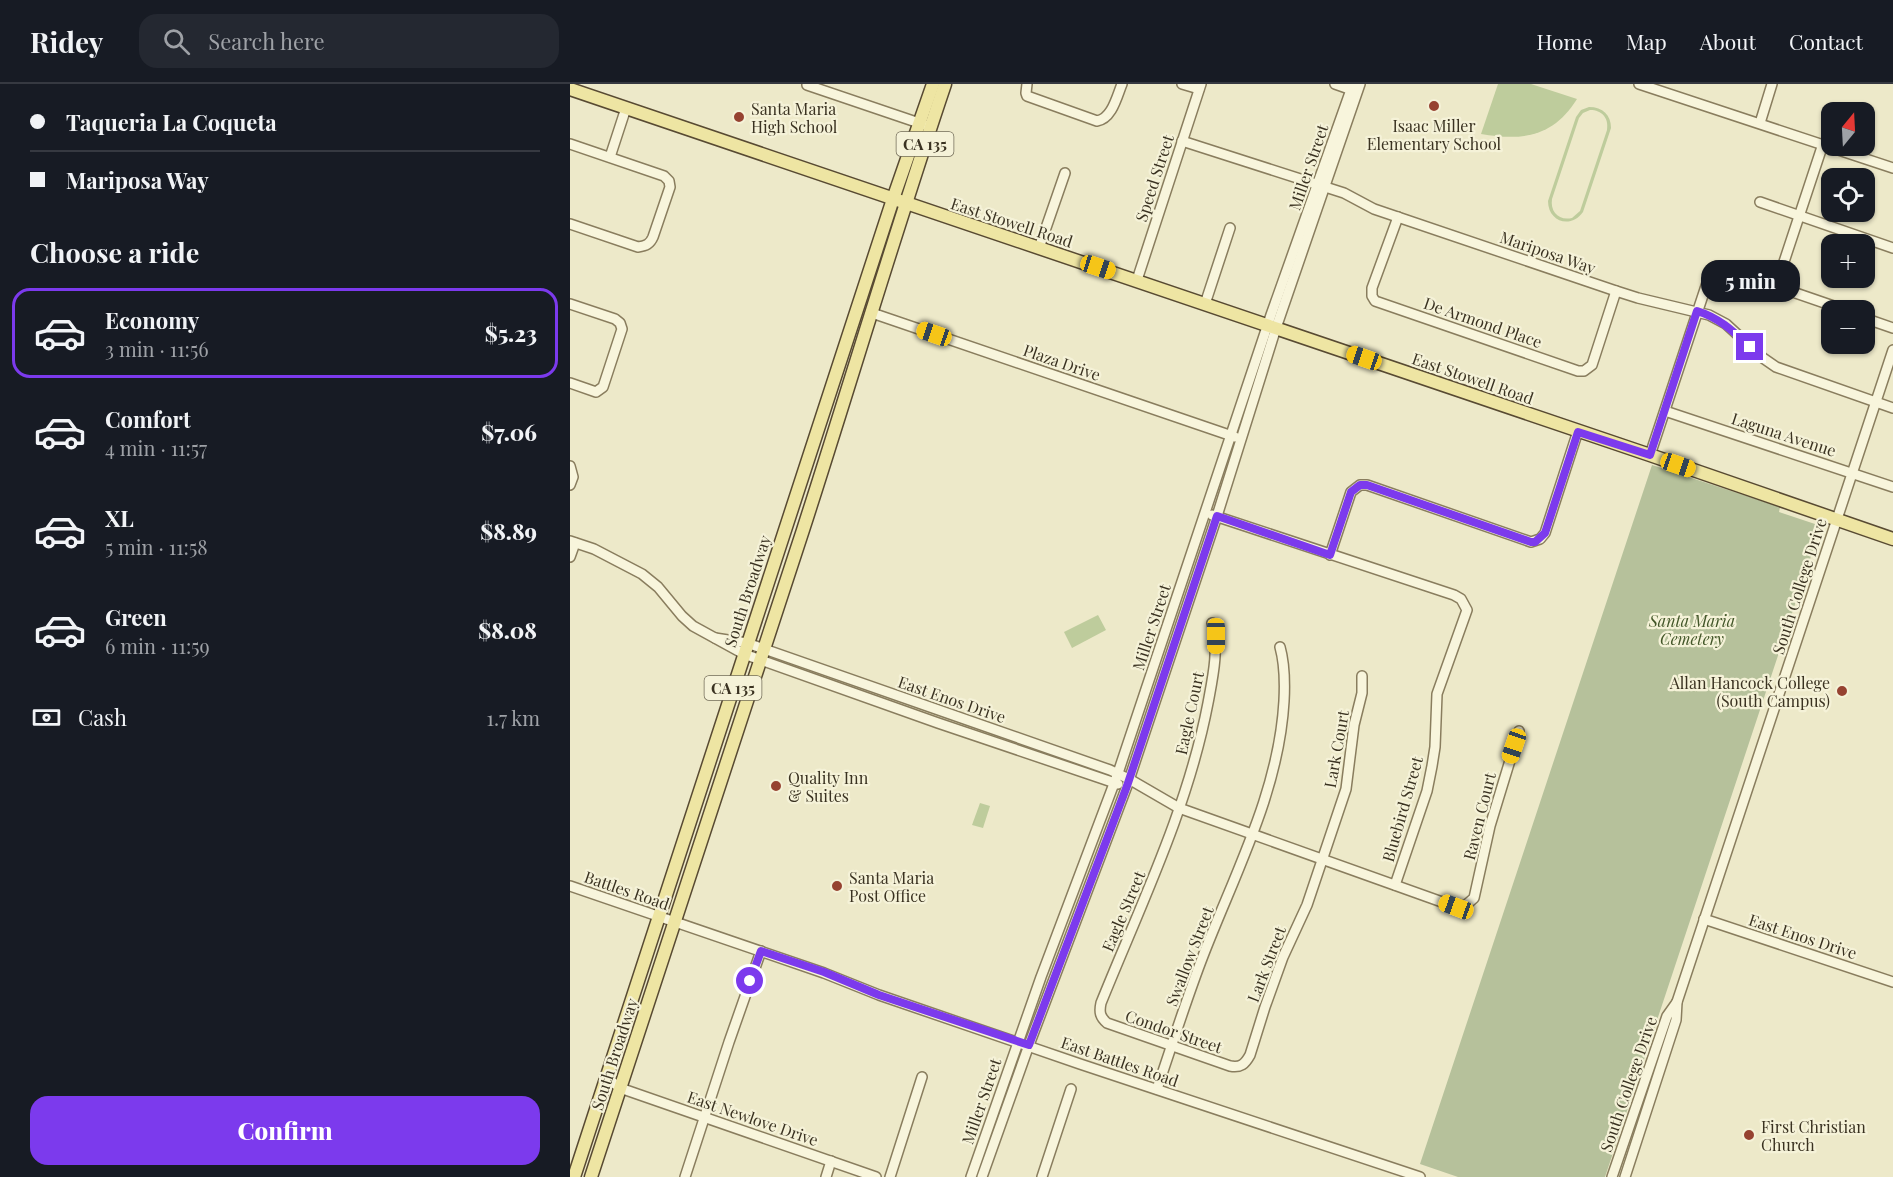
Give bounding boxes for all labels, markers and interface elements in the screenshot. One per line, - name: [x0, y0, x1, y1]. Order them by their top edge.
- search box: [139, 14, 559, 68]
- text: Ridey: [30, 23, 103, 60]
- icon: search: [160, 25, 193, 58]
- text: Search here: [208, 26, 325, 56]
- text: Home: [1537, 27, 1593, 55]
- text: Map: [1626, 27, 1667, 55]
- text: About: [1700, 27, 1756, 55]
- text: Contact: [1789, 27, 1863, 55]
- place label: Santa Maria High School: [751, 98, 838, 137]
- marker: Isaac Miller Elementary School: [1427, 99, 1441, 113]
- north arrow: [1821, 102, 1875, 156]
- map controls: [1821, 102, 1875, 354]
- text: Taqueria La Coqueta: [66, 107, 277, 137]
- marker: Santa Maria High School: [732, 110, 746, 124]
- place label: Isaac Miller Elementary School: [1367, 115, 1502, 154]
- street label: Miller Street: [1284, 121, 1333, 213]
- street label: Speed Street: [1130, 131, 1178, 224]
- road number: CA 135: [896, 132, 954, 156]
- text: Mariposa Way: [66, 165, 209, 195]
- button: locate: [1821, 168, 1875, 222]
- street label: East Stowell Road: [948, 192, 1076, 252]
- street label: Mariposa Way: [1497, 226, 1599, 278]
- text: Choose a ride: [30, 234, 199, 270]
- button: +: [1821, 234, 1875, 288]
- car: [1078, 253, 1118, 281]
- callout: 5 min: [1700, 260, 1800, 302]
- text: 5 min: [1725, 267, 1776, 294]
- street label: De Armond Place: [1421, 292, 1545, 352]
- button: −: [1821, 300, 1875, 354]
- text: Economy: [105, 305, 199, 335]
- icon: car: [33, 306, 87, 360]
- text: $5.23: [485, 318, 537, 348]
- car: [914, 320, 954, 348]
- route end: [1736, 333, 1763, 360]
- text: 3 min · 11:56: [105, 335, 209, 362]
- street label: Plaza Drive: [1021, 339, 1103, 385]
- car: [1344, 344, 1384, 372]
- street label: East Stowell Road: [1410, 347, 1536, 409]
- text: Comfort: [105, 404, 191, 434]
- icon: car: [33, 405, 87, 459]
- street label: Laguna Avenue: [1729, 407, 1839, 461]
- text: $7.06: [481, 417, 537, 447]
- text: 4 min · 11:57: [105, 434, 207, 461]
- car: [1658, 451, 1698, 479]
- text: XL: [105, 503, 134, 533]
- icon: car: [33, 504, 87, 558]
- street label: South College Drive: [1767, 515, 1831, 657]
- text: $8.89: [480, 516, 537, 546]
- street label: South Broadway: [719, 532, 775, 650]
- text: 5 min · 11:58: [105, 533, 208, 560]
- street label: Miller Street: [1127, 581, 1175, 673]
- text: Green: [105, 602, 167, 632]
- icon: car: [33, 603, 87, 657]
- park label: Santa Maria Cemetery: [1648, 610, 1735, 649]
- text: $8.08: [478, 615, 537, 645]
- car: [1207, 618, 1225, 654]
- text: 6 min · 11:59: [105, 632, 210, 659]
- street label: Eagle Court: [1170, 669, 1208, 757]
- street label: East Enos Drive: [895, 671, 1009, 727]
- place label: Allan Hancock College (South Campus): [1669, 672, 1830, 711]
- road number: CA 135: [704, 676, 762, 700]
- marker: Allan Hancock College (South Campus): [1835, 684, 1849, 698]
- icon: cash: [30, 701, 63, 734]
- text: Cash: [78, 702, 127, 732]
- text: 1.7 km: [487, 704, 540, 731]
- street label: Lark Court: [1319, 708, 1353, 790]
- car: [1500, 726, 1528, 766]
- street label: Bluebird Street: [1377, 754, 1427, 864]
- place label: Quality Inn & Suites: [788, 767, 869, 806]
- street label: Raven Court: [1458, 770, 1500, 862]
- marker: Quality Inn & Suites: [769, 779, 783, 793]
- street label: Battles Road: [582, 866, 672, 914]
- place label: Santa Maria Post Office: [849, 867, 934, 906]
- street label: Eagle Street: [1097, 867, 1150, 955]
- marker: Santa Maria Post Office: [830, 879, 844, 893]
- car: [1436, 892, 1476, 922]
- street label: Swallow Street: [1160, 903, 1218, 1009]
- street label: East Enos Drive: [1746, 909, 1860, 963]
- street label: Lark Street: [1242, 923, 1290, 1005]
- route start: [736, 967, 763, 994]
- street label: South Broadway: [586, 995, 642, 1113]
- street label: Condor Street: [1123, 1005, 1226, 1057]
- street label: South College Drive: [1595, 1013, 1661, 1155]
- street label: East Battles Road: [1058, 1031, 1182, 1091]
- street label: Miller Street: [957, 1055, 1006, 1147]
- street label: East Newlove Drive: [685, 1086, 821, 1150]
- button: Confirm: [30, 1096, 540, 1165]
- place label: First Christian Church: [1761, 1116, 1866, 1155]
- marker: First Christian Church: [1742, 1128, 1756, 1142]

